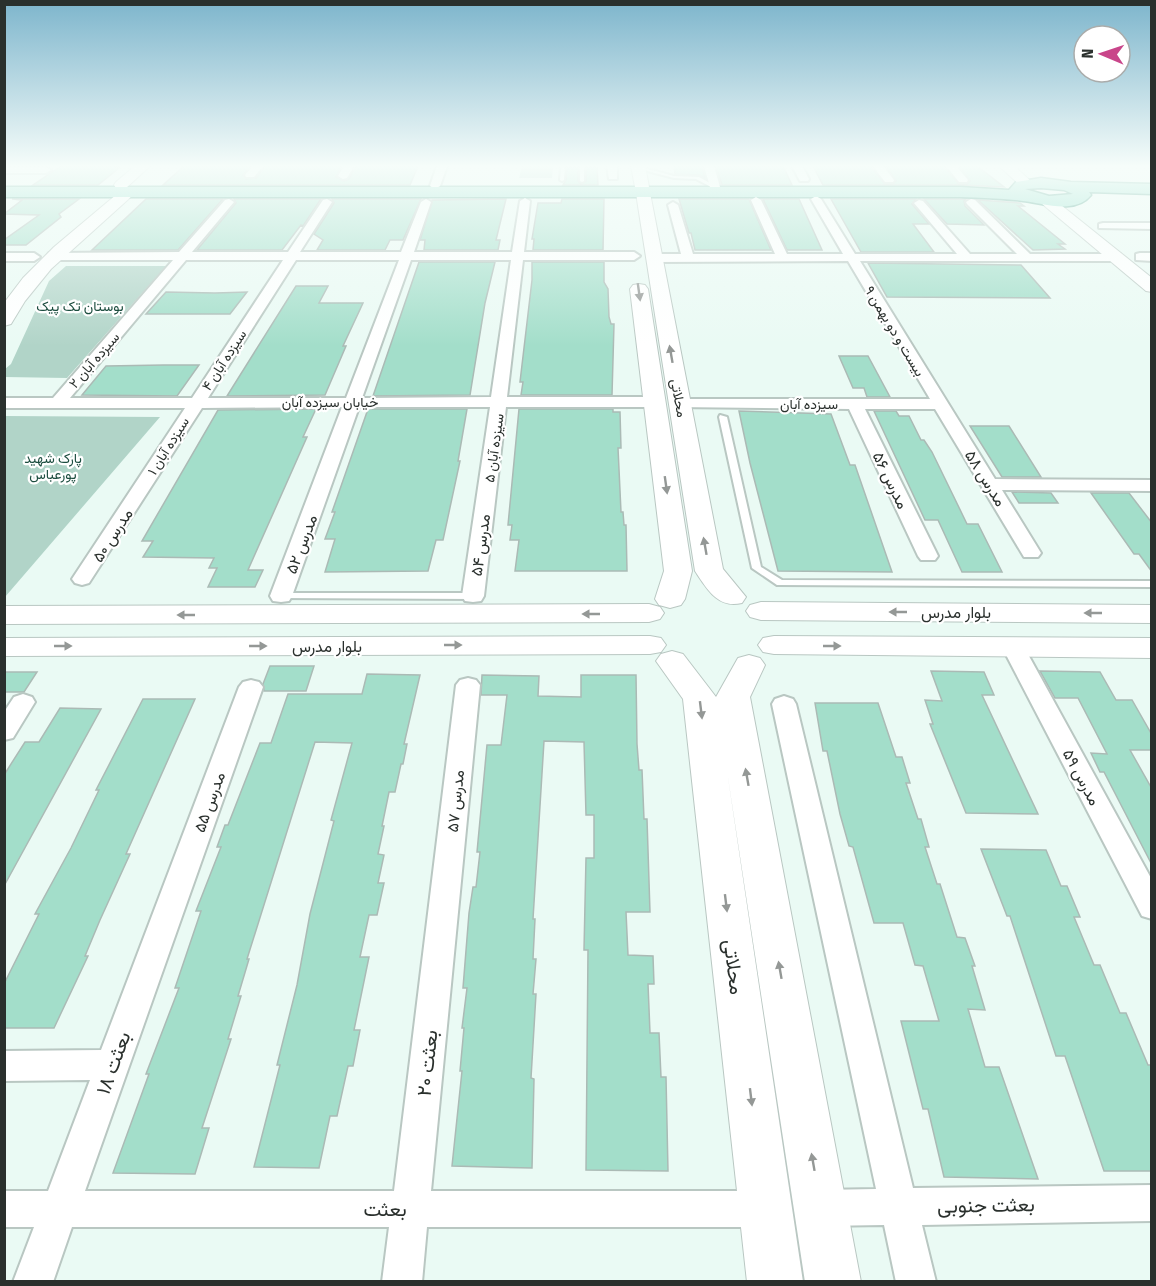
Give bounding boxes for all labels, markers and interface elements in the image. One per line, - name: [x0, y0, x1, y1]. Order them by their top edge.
- north arrow: [1072, 24, 1132, 84]
- text: N: [1078, 48, 1097, 59]
- one-way arrow: [635, 283, 644, 302]
- street label: بیست و دو بهمن ۹: [861, 283, 928, 379]
- park label: بوستان تک پیک: [36, 298, 124, 316]
- street label: سیزده آبان ۴: [198, 327, 250, 394]
- street label: سیزده آبان ۲: [65, 329, 123, 392]
- one-way arrow: [666, 345, 675, 364]
- street label: محلاتی: [667, 377, 690, 419]
- street label: خیابان سیزده آبان: [282, 394, 378, 411]
- street label: سیزده آبان: [780, 396, 838, 413]
- street label: سیزده آبان ۵: [481, 412, 508, 484]
- street label: سیزده آبان ۱: [144, 414, 193, 478]
- street label: مدرس ۵۸: [960, 447, 1010, 510]
- street label: مدرس ۵۶: [868, 449, 912, 512]
- park label: پارک شهید پورعباس: [24, 450, 82, 484]
- one-way arrow: [662, 476, 671, 495]
- street label: مدرس ۵۰: [88, 505, 138, 566]
- street label: مدرس ۵۲: [282, 512, 322, 577]
- street label: مدرس ۵۴: [467, 513, 495, 577]
- one-way arrow: [700, 537, 709, 556]
- street label: بلوار مدرس: [921, 603, 991, 623]
- one-way arrow: [889, 607, 908, 617]
- one-way arrow: [1084, 608, 1103, 618]
- one-way arrow: [581, 609, 600, 619]
- one-way arrow: [176, 610, 195, 620]
- street label: بلوار مدرس: [292, 637, 362, 657]
- one-way arrow: [443, 640, 462, 650]
- one-way arrow: [53, 641, 72, 651]
- one-way arrow: [248, 641, 267, 651]
- one-way arrow: [823, 641, 842, 651]
- one-way arrow: [697, 700, 706, 719]
- street label: مدرس ۵۹: [1058, 746, 1104, 809]
- one-way arrow: [742, 768, 751, 787]
- street label: مدرس ۵۵: [190, 769, 230, 835]
- street label: مدرس ۵۷: [443, 769, 469, 833]
- one-way arrow: [721, 894, 731, 913]
- street label: محلاتی: [719, 938, 749, 996]
- one-way arrow: [775, 960, 784, 979]
- street label: بعثت ۱۸: [91, 1028, 135, 1098]
- street label: بعثت ۲۰: [412, 1029, 442, 1097]
- one-way arrow: [746, 1087, 756, 1106]
- one-way arrow: [808, 1152, 817, 1171]
- street label: بعثت جنوبی: [937, 1192, 1035, 1219]
- street label: بعثت: [363, 1197, 407, 1221]

